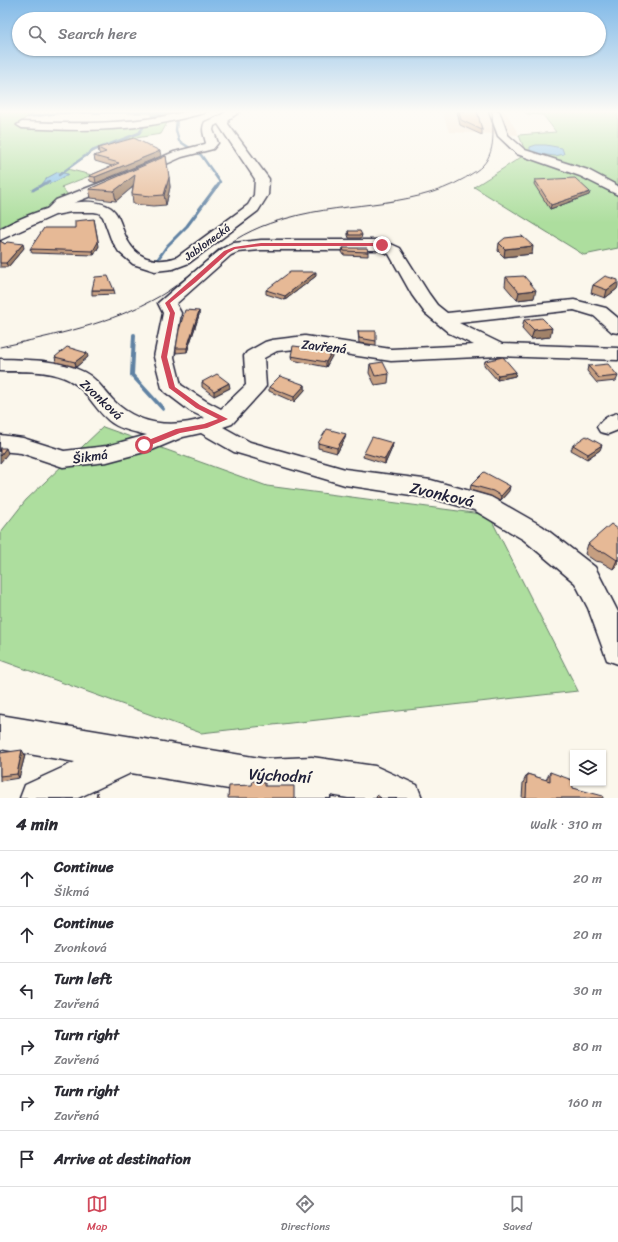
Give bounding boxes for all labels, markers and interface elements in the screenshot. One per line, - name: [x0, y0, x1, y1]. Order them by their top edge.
- search box: [12, 12, 606, 56]
- text: Search here: [58, 21, 137, 47]
- icon: search: [26, 23, 48, 45]
- street label: Jablonecká: [179, 219, 235, 266]
- route end: [373, 236, 391, 254]
- street label: Zavřená: [300, 333, 348, 360]
- street label: Zvonková: [75, 373, 129, 426]
- route start: [135, 436, 153, 454]
- street label: Šikmá: [71, 443, 110, 470]
- street label: Zvonková: [407, 473, 477, 516]
- map controls: [570, 750, 606, 786]
- button: layers: [570, 750, 606, 786]
- street label: Východní: [248, 759, 314, 792]
- text: 4 min: [16, 809, 58, 839]
- text: Walk · 310 m: [530, 813, 602, 836]
- text: Continue: [54, 854, 114, 880]
- text: 20 m: [573, 867, 602, 890]
- icon: ahead: [16, 868, 38, 890]
- text: Šikmá: [54, 880, 89, 903]
- text: Continue: [54, 910, 114, 936]
- text: 20 m: [573, 923, 602, 946]
- icon: ahead: [16, 924, 38, 946]
- text: Zvonková: [54, 936, 107, 959]
- text: Turn left: [54, 966, 112, 992]
- text: 30 m: [573, 979, 602, 1002]
- icon: left: [16, 980, 38, 1002]
- text: Zavřená: [54, 992, 99, 1015]
- text: Turn right: [54, 1022, 119, 1048]
- text: 80 m: [573, 1035, 602, 1058]
- icon: right: [16, 1036, 38, 1058]
- text: Zavřená: [54, 1048, 99, 1071]
- text: Turn right: [54, 1078, 119, 1104]
- text: 160 m: [567, 1091, 602, 1114]
- icon: right: [16, 1092, 38, 1114]
- text: Zavřená: [54, 1104, 99, 1127]
- text: Arrive at destination: [54, 1146, 191, 1172]
- icon: arrive: [16, 1148, 38, 1170]
- tab: Map: [86, 1193, 108, 1236]
- tab: Directions: [281, 1193, 330, 1236]
- tab: Saved: [503, 1193, 532, 1236]

